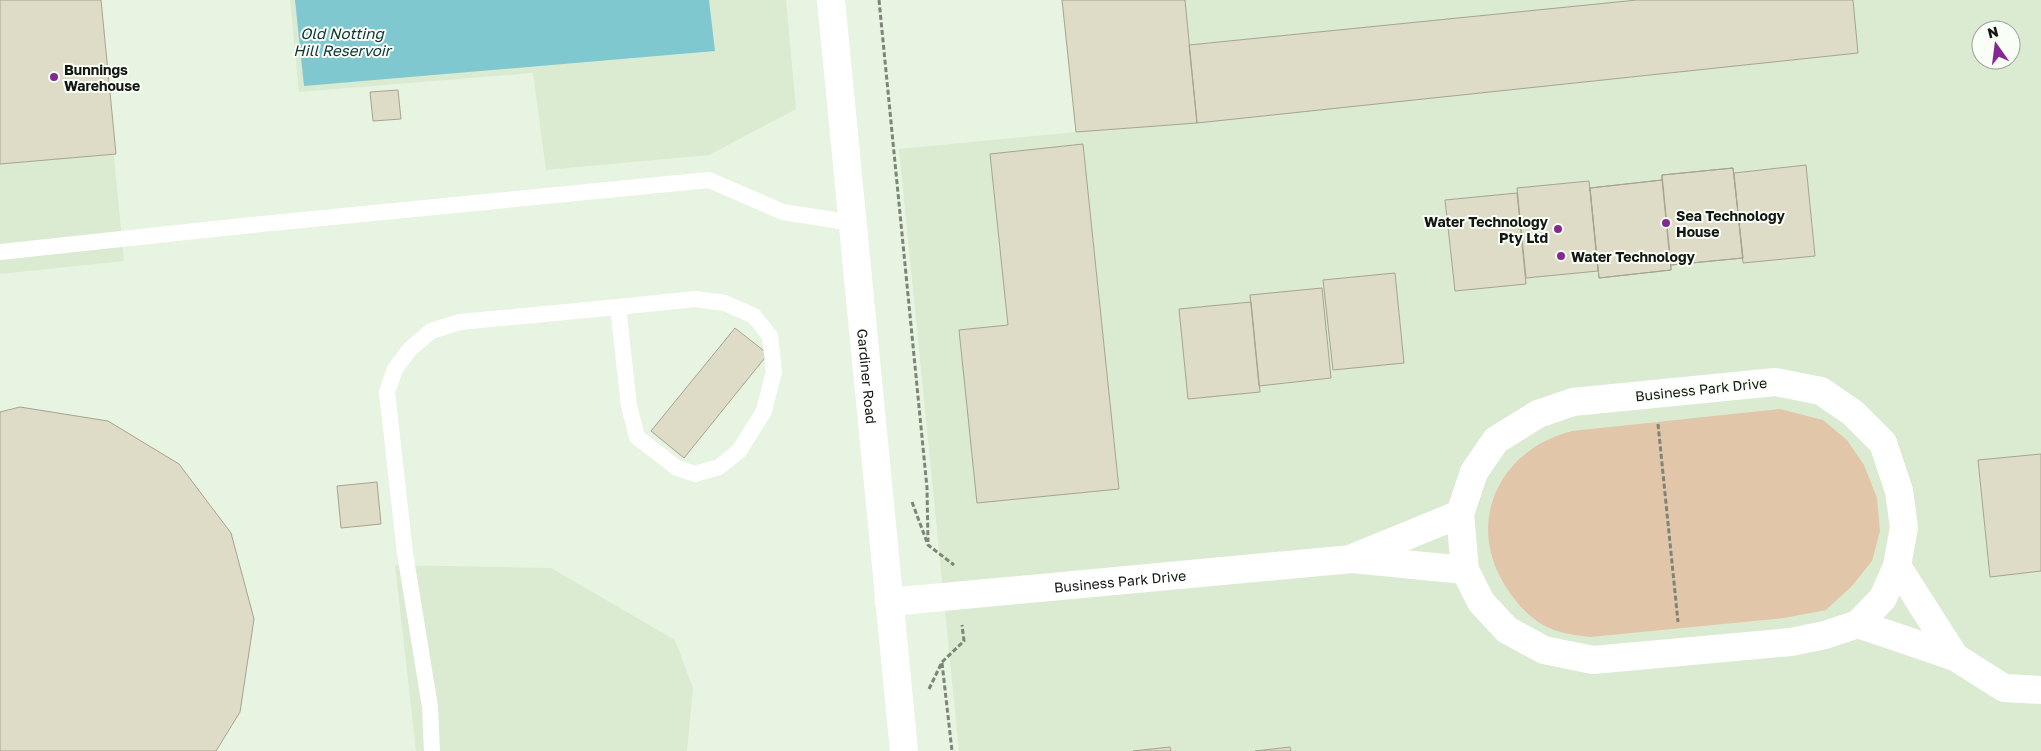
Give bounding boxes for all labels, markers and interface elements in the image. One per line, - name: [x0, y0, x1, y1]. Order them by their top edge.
- north arrow: [1971, 20, 2021, 70]
- text: N: [1986, 22, 2000, 41]
- water label: Old Notting Hill Reservoir: [293, 24, 393, 59]
- place label: Bunnings Warehouse: [64, 61, 140, 94]
- marker: Bunnings Warehouse: [48, 71, 60, 83]
- place label: Sea Technology House: [1676, 207, 1786, 240]
- place label: Water Technology Pty Ltd: [1424, 213, 1549, 246]
- marker: Sea Technology House: [1660, 217, 1672, 229]
- marker: Water Technology Pty Ltd: [1552, 223, 1564, 235]
- place label: Water Technology: [1571, 248, 1695, 265]
- marker: Water Technology: [1555, 250, 1567, 262]
- street label: Gardiner Road: [854, 328, 881, 425]
- street label: Business Park Drive: [1634, 374, 1768, 404]
- street label: Business Park Drive: [1053, 566, 1187, 595]

